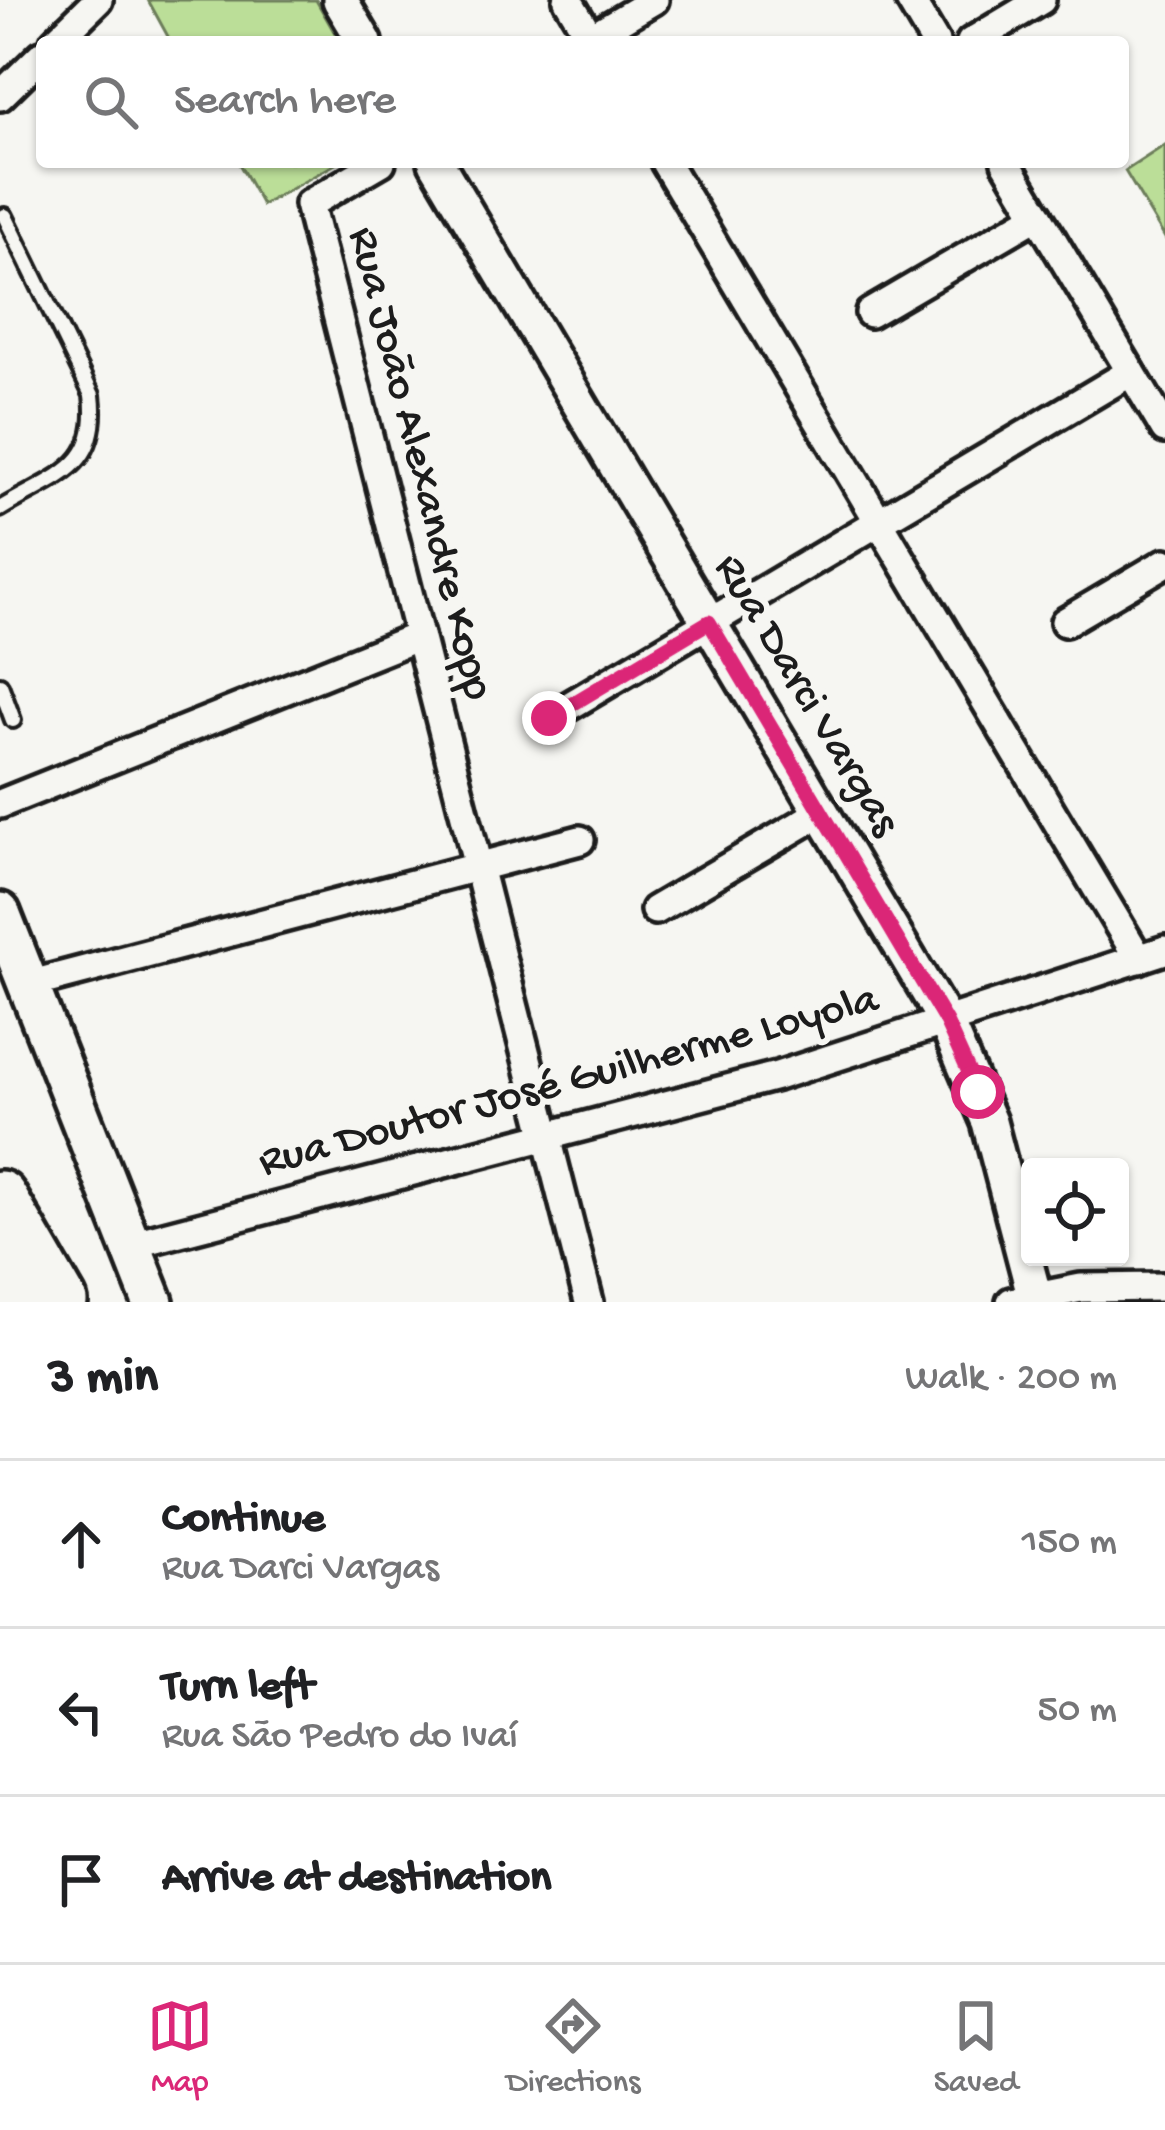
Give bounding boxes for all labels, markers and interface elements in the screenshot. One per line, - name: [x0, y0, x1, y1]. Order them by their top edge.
- search box: [36, 36, 1129, 168]
- icon: search: [78, 69, 144, 135]
- text: Search here: [174, 76, 396, 129]
- street label: Rua João Alexandre Kopp: [334, 222, 502, 706]
- street label: Rua Darci Vargas: [700, 545, 911, 848]
- route end: [522, 691, 576, 745]
- street label: Rua Doutor José Guilherme Loyola: [254, 974, 886, 1191]
- route start: [951, 1065, 1005, 1119]
- map controls: [1021, 1158, 1129, 1266]
- button: locate: [1021, 1158, 1129, 1266]
- text: 3 min: [48, 1350, 158, 1410]
- text: Walk · 200 m: [905, 1357, 1117, 1403]
- text: Continue: [162, 1494, 325, 1547]
- icon: ahead: [48, 1511, 114, 1577]
- text: 150 m: [1022, 1521, 1117, 1567]
- text: Rua Darci Vargas: [162, 1547, 439, 1593]
- text: Turn left: [162, 1662, 314, 1715]
- icon: left: [48, 1679, 114, 1745]
- text: 50 m: [1037, 1689, 1117, 1735]
- text: Rua São Pedro do Ivaí: [162, 1715, 518, 1761]
- icon: arrive: [48, 1847, 114, 1913]
- text: Arrive at destination: [162, 1853, 551, 1906]
- tab: Map: [147, 1993, 213, 2103]
- tab: Directions: [506, 1993, 640, 2103]
- tab: Saved: [934, 1993, 1018, 2103]

